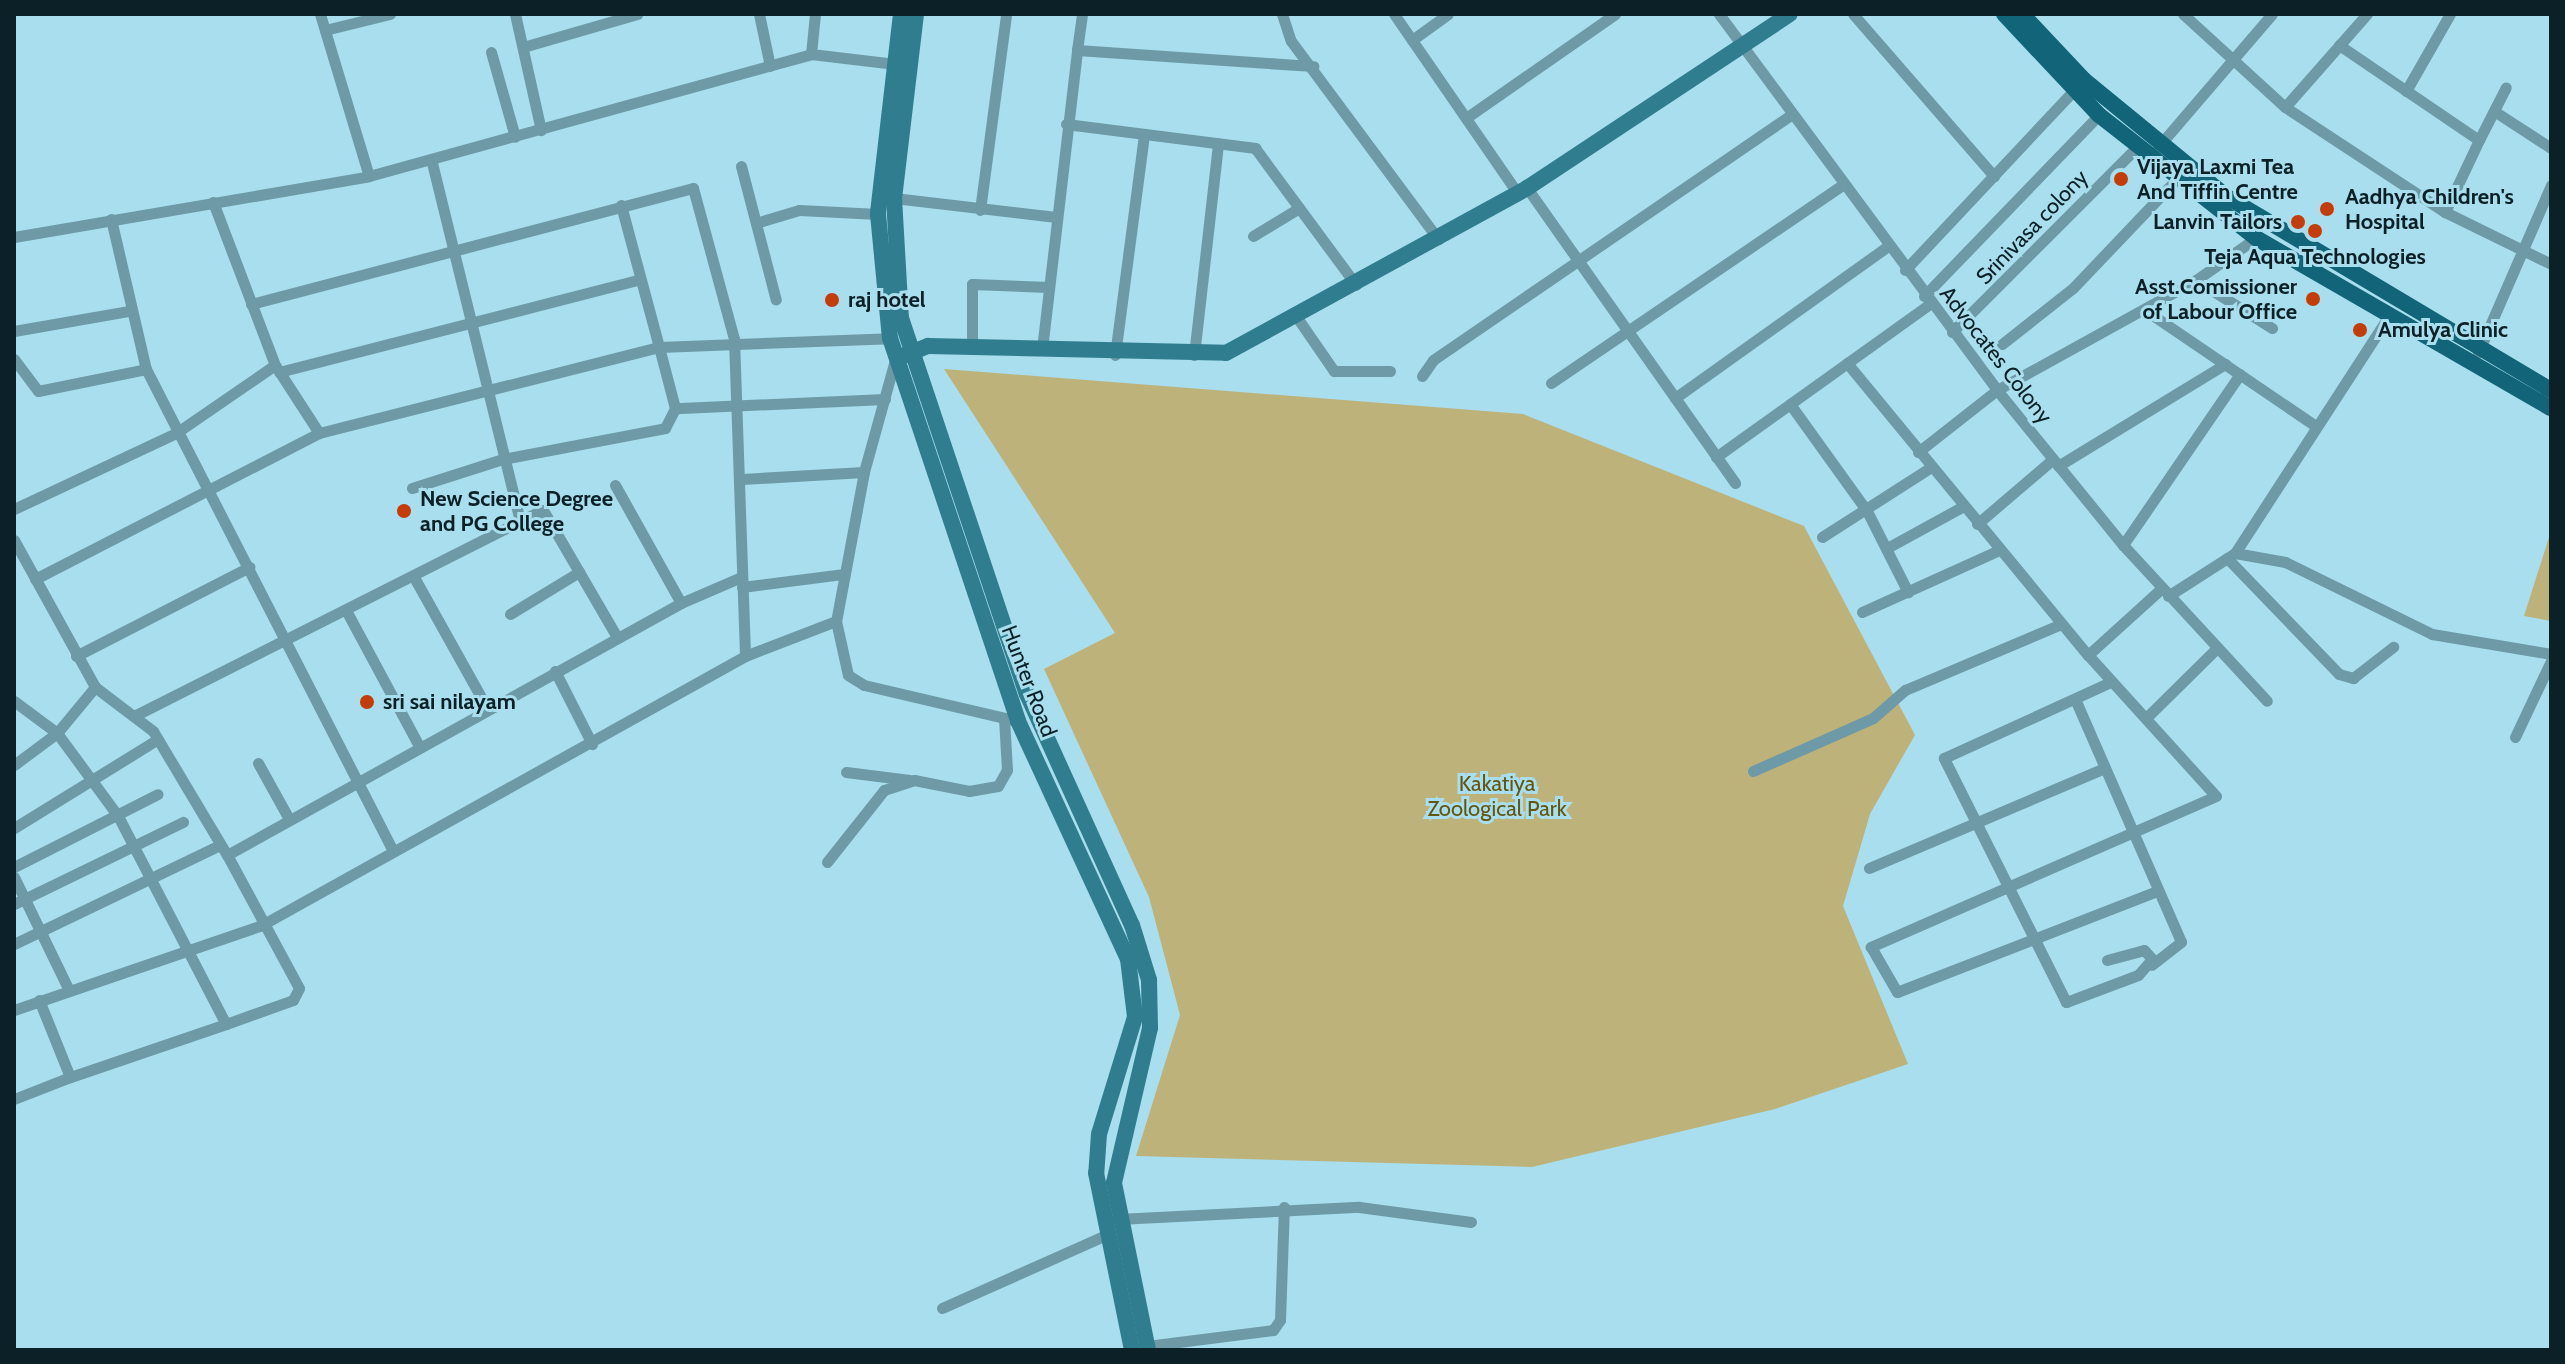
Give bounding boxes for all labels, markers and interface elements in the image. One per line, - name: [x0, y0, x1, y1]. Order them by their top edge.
- place label: Vijaya Laxmi Tea And Tiffin Centre: [2137, 153, 2298, 204]
- street label: Srinivasa colony: [1971, 164, 2093, 290]
- marker: Vijaya Laxmi Tea And Tiffin Centre: [2112, 170, 2130, 188]
- place label: Aadhya Children's Hospital: [2345, 183, 2514, 234]
- marker: Aadhya Children's Hospital: [2316, 198, 2338, 220]
- place label: Lanvin Tailors: [2153, 209, 2282, 235]
- marker: Lanvin Tailors: [2289, 213, 2307, 231]
- marker: Teja Aqua Technologies: [2306, 222, 2324, 240]
- place label: Teja Aqua Technologies: [2204, 244, 2426, 270]
- place label: Asst.Comissioner of Labour Office: [2135, 273, 2297, 324]
- street label: Advocates Colony: [1934, 281, 2058, 429]
- place label: raj hotel: [848, 287, 926, 313]
- marker: Asst.Comissioner of Labour Office: [2304, 290, 2322, 308]
- marker: raj hotel: [823, 291, 841, 309]
- place label: Amulya Clinic: [2378, 317, 2508, 343]
- marker: Amulya Clinic: [2349, 319, 2371, 341]
- place label: New Science Degree and PG College: [420, 485, 613, 536]
- marker: New Science Degree and PG College: [395, 502, 413, 520]
- street label: Hunter Road: [996, 622, 1062, 740]
- place label: sri sai nilayam: [383, 689, 516, 715]
- marker: sri sai nilayam: [358, 693, 376, 711]
- park label: Kakatiya Zoological Park: [1427, 770, 1567, 822]

